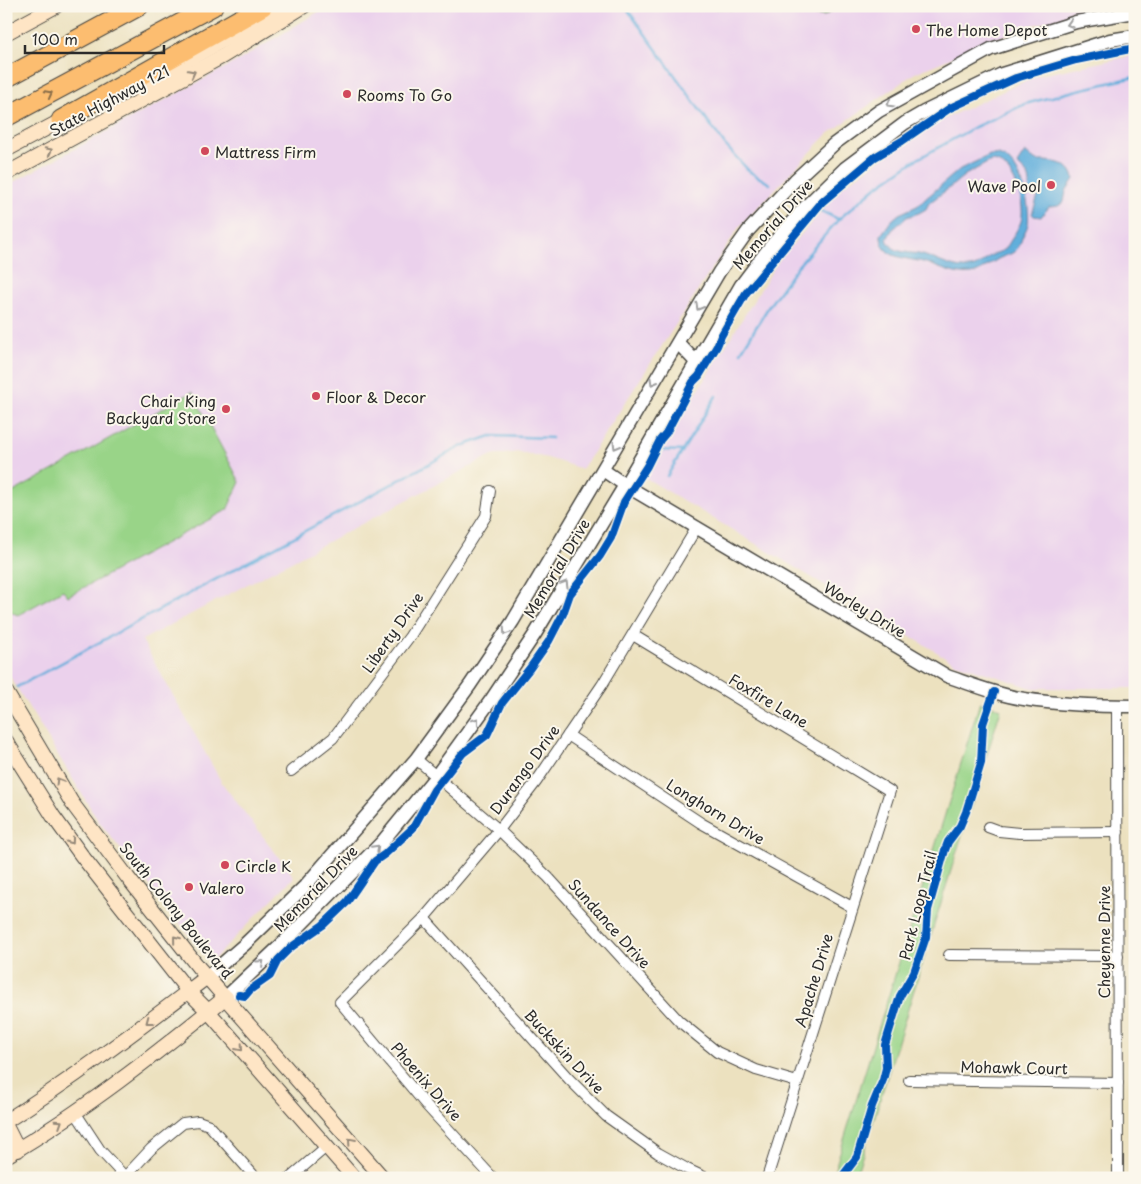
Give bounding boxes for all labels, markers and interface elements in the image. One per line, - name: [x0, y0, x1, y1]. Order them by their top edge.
- place label: The Home Depot: [926, 18, 1047, 41]
- one-way arrow: [1066, 18, 1074, 28]
- scale bar: [25, 22, 164, 54]
- marker: The Home Depot: [910, 23, 922, 35]
- text: 100 m: [32, 27, 78, 50]
- street label: State Highway 121: [45, 59, 173, 141]
- one-way arrow: [187, 69, 196, 79]
- place label: Rooms To Go: [357, 83, 452, 106]
- marker: Rooms To Go: [341, 88, 353, 100]
- one-way arrow: [44, 90, 53, 100]
- one-way arrow: [887, 98, 896, 108]
- place label: Mattress Firm: [215, 140, 316, 163]
- marker: Mattress Firm: [199, 145, 211, 157]
- one-way arrow: [44, 147, 53, 157]
- street label: Memorial Drive: [726, 174, 818, 274]
- place label: Wave Pool: [968, 174, 1041, 197]
- marker: Wave Pool: [1045, 179, 1057, 191]
- one-way arrow: [695, 302, 705, 311]
- one-way arrow: [650, 377, 660, 386]
- place label: Floor & Decor: [326, 385, 426, 408]
- place label: Chair King Backyard Store: [106, 389, 216, 429]
- marker: Floor & Decor: [310, 390, 322, 402]
- marker: Chair King Backyard Store: [220, 403, 232, 415]
- one-way arrow: [613, 441, 623, 450]
- street label: Memorial Drive: [517, 514, 595, 622]
- street label: Worley Drive: [819, 575, 911, 643]
- one-way arrow: [558, 581, 568, 590]
- street label: Liberty Drive: [356, 587, 428, 677]
- one-way arrow: [502, 626, 512, 635]
- street label: Foxfire Lane: [725, 667, 813, 733]
- one-way arrow: [470, 717, 479, 726]
- street label: Durango Drive: [483, 719, 565, 819]
- street label: Longhorn Drive: [662, 772, 770, 850]
- one-way arrow: [55, 777, 65, 786]
- one-way arrow: [64, 835, 74, 844]
- street label: South Colony Boulevard: [115, 837, 239, 983]
- street label: Memorial Drive: [268, 839, 362, 936]
- one-way arrow: [370, 845, 379, 854]
- street label: Park Loop Trail: [892, 848, 942, 962]
- place label: Circle K: [235, 854, 291, 877]
- marker: Circle K: [219, 859, 231, 871]
- street label: Sundance Drive: [563, 873, 657, 973]
- place label: Valero: [199, 876, 244, 899]
- marker: Valero: [183, 881, 195, 893]
- street label: Cheyenne Drive: [1092, 886, 1115, 998]
- street label: Apache Drive: [788, 930, 838, 1030]
- one-way arrow: [173, 936, 182, 945]
- one-way arrow: [256, 960, 265, 969]
- street label: Buckskin Drive: [520, 1004, 610, 1098]
- one-way arrow: [146, 1015, 155, 1024]
- street label: Phoenix Drive: [386, 1037, 468, 1125]
- one-way arrow: [234, 1042, 242, 1051]
- street label: Mohawk Court: [960, 1055, 1068, 1079]
- one-way arrow: [53, 1119, 62, 1129]
- one-way arrow: [347, 1138, 356, 1147]

